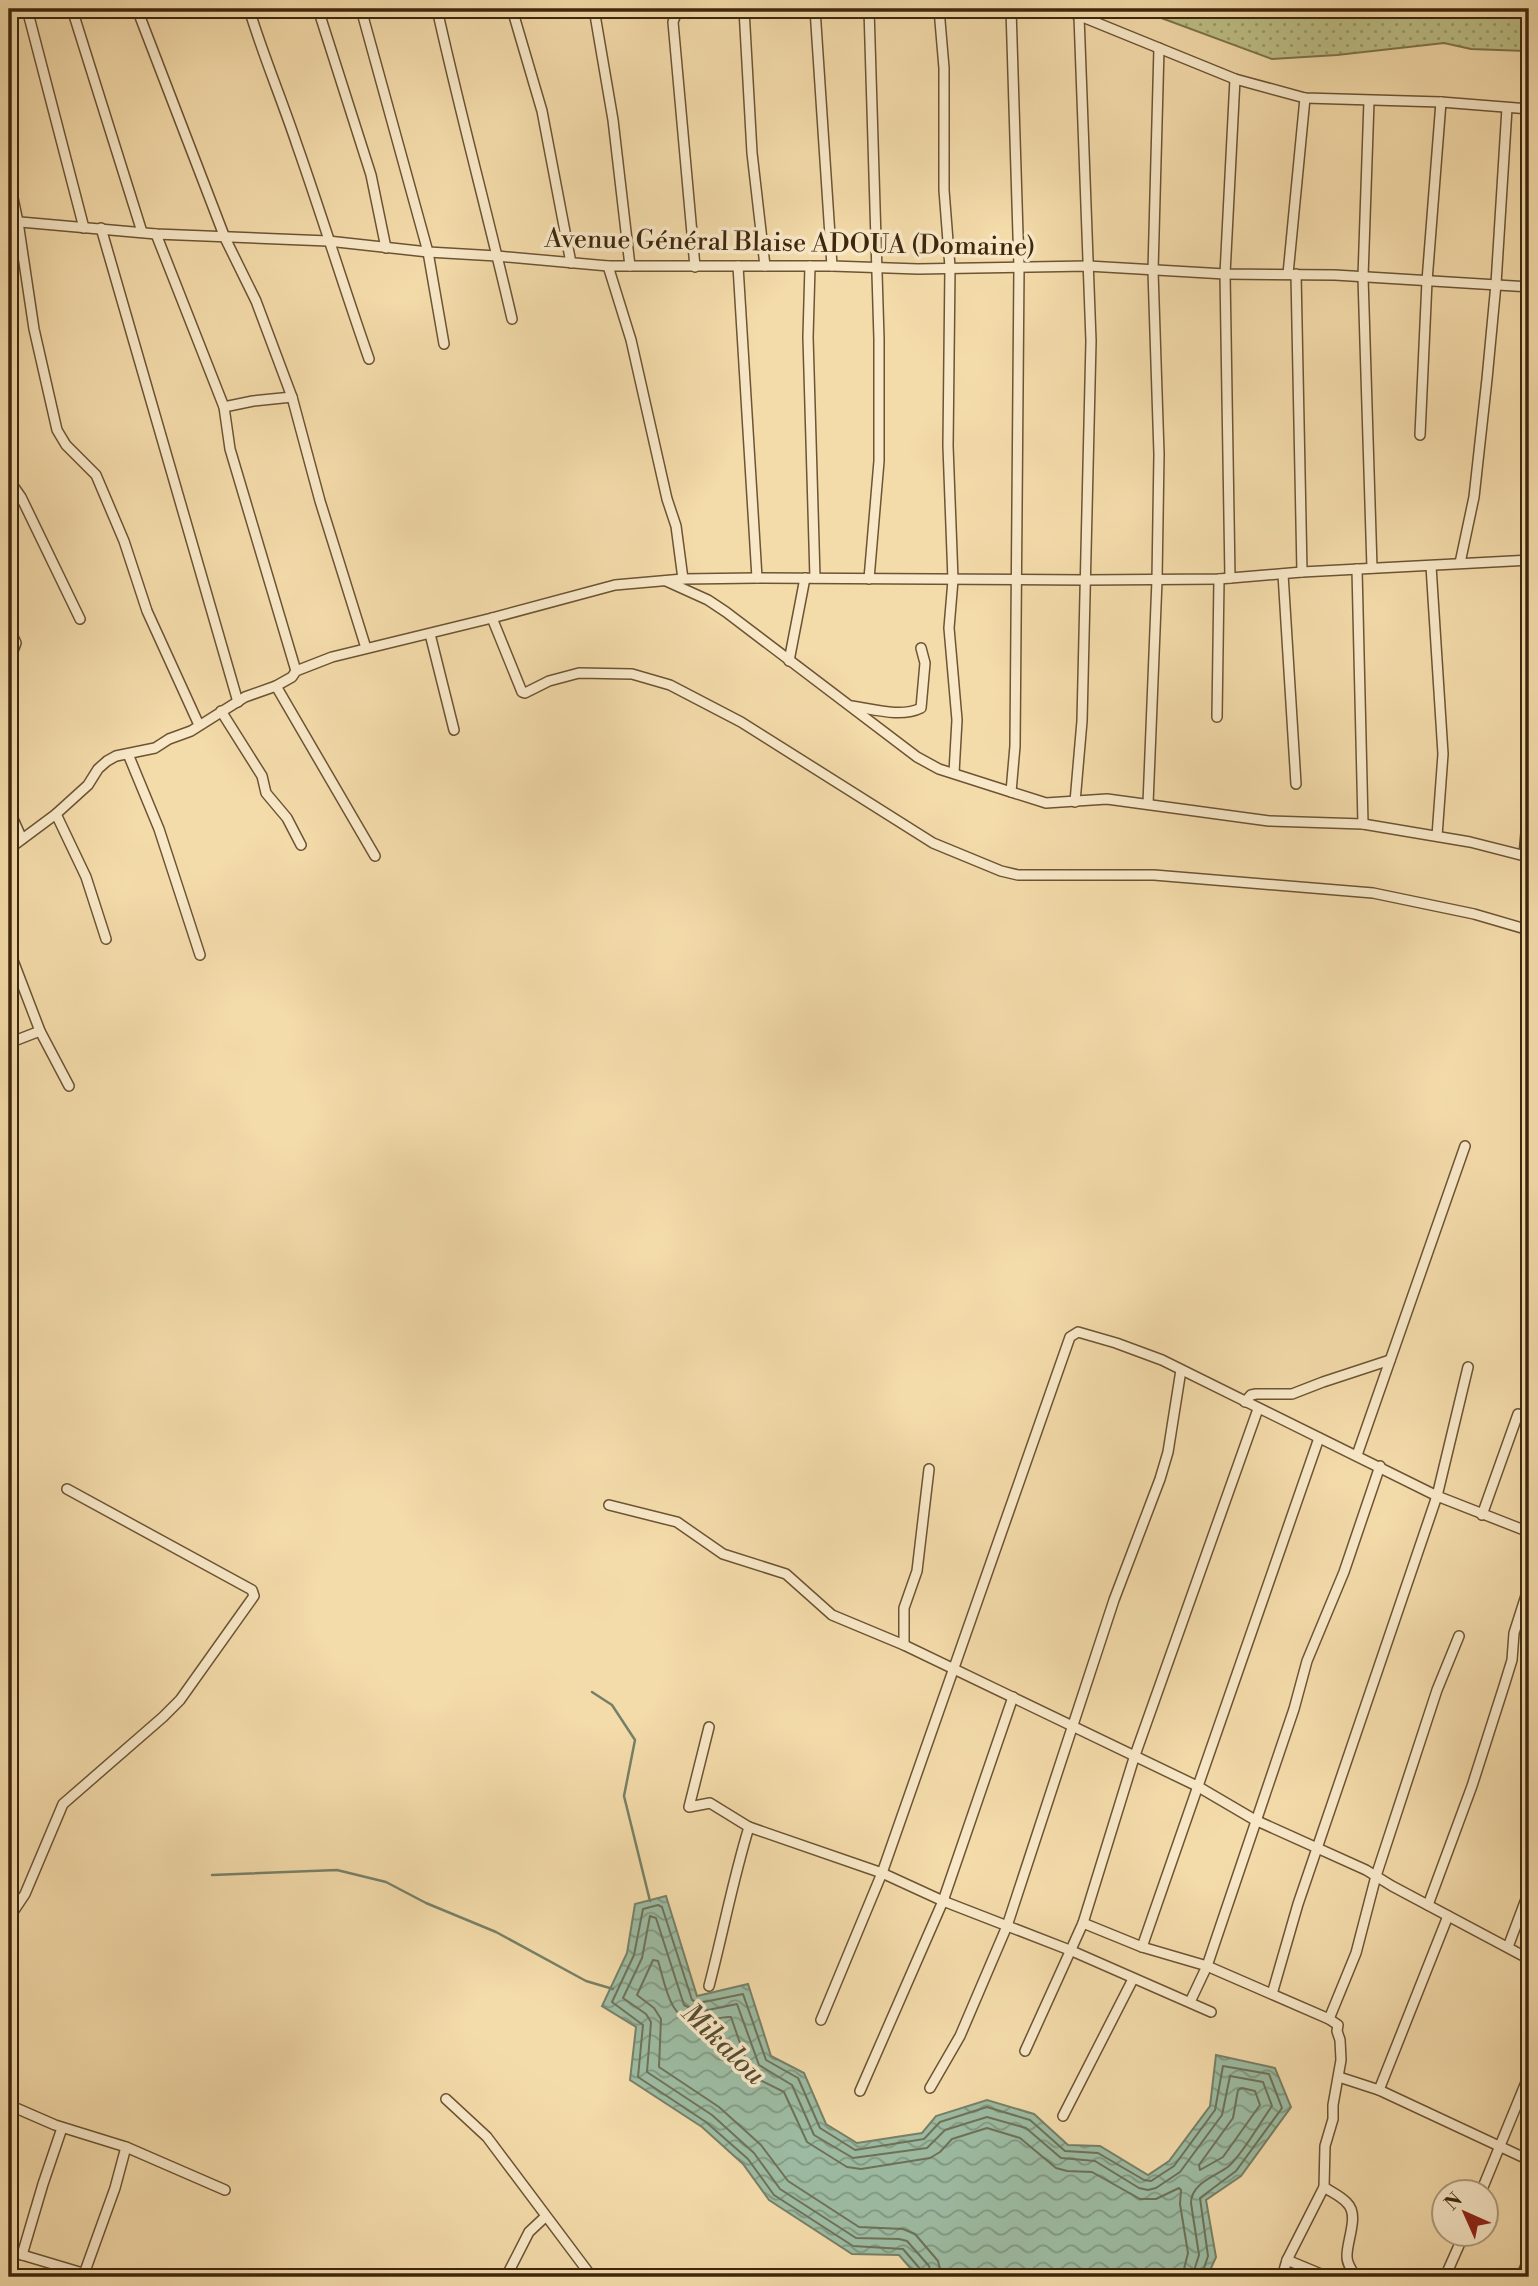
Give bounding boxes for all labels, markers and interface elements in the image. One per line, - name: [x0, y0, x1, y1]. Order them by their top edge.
- street label: Avenue Général Blaise ADOUA (Domaine): [543, 223, 1036, 263]
- water label: Mikalou: [674, 1996, 772, 2092]
- north arrow: [1430, 2178, 1500, 2248]
- text: N: [1440, 2188, 1467, 2215]

